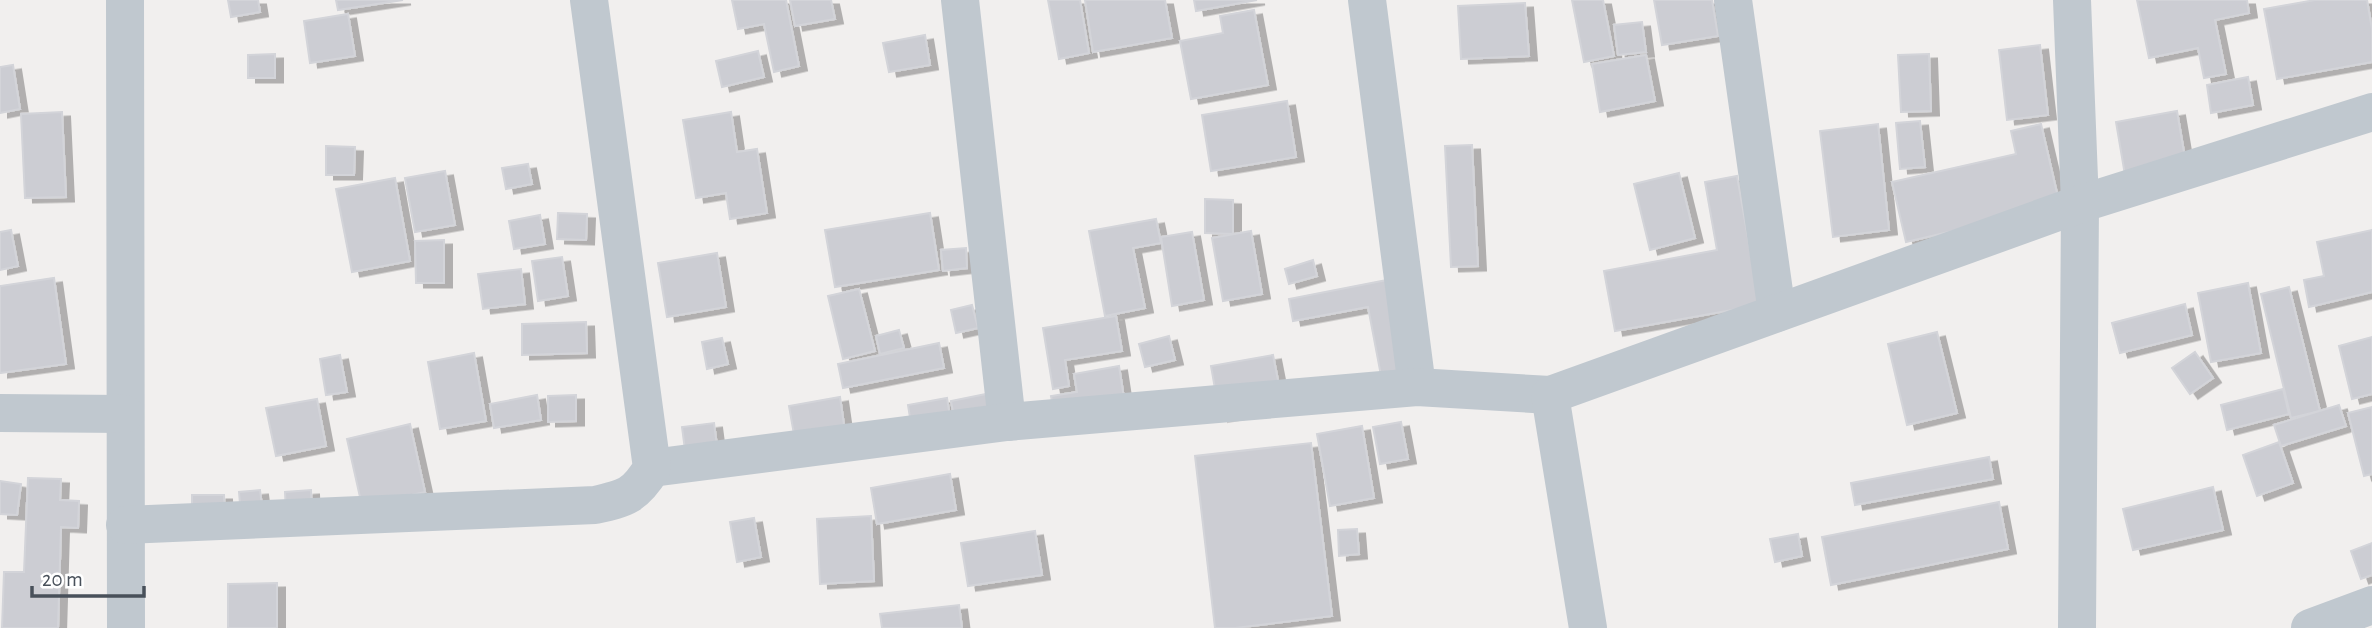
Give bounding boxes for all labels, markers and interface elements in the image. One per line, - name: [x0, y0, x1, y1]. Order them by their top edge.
- scale bar: [32, 554, 144, 598]
- text: 20 m: [42, 569, 83, 590]

